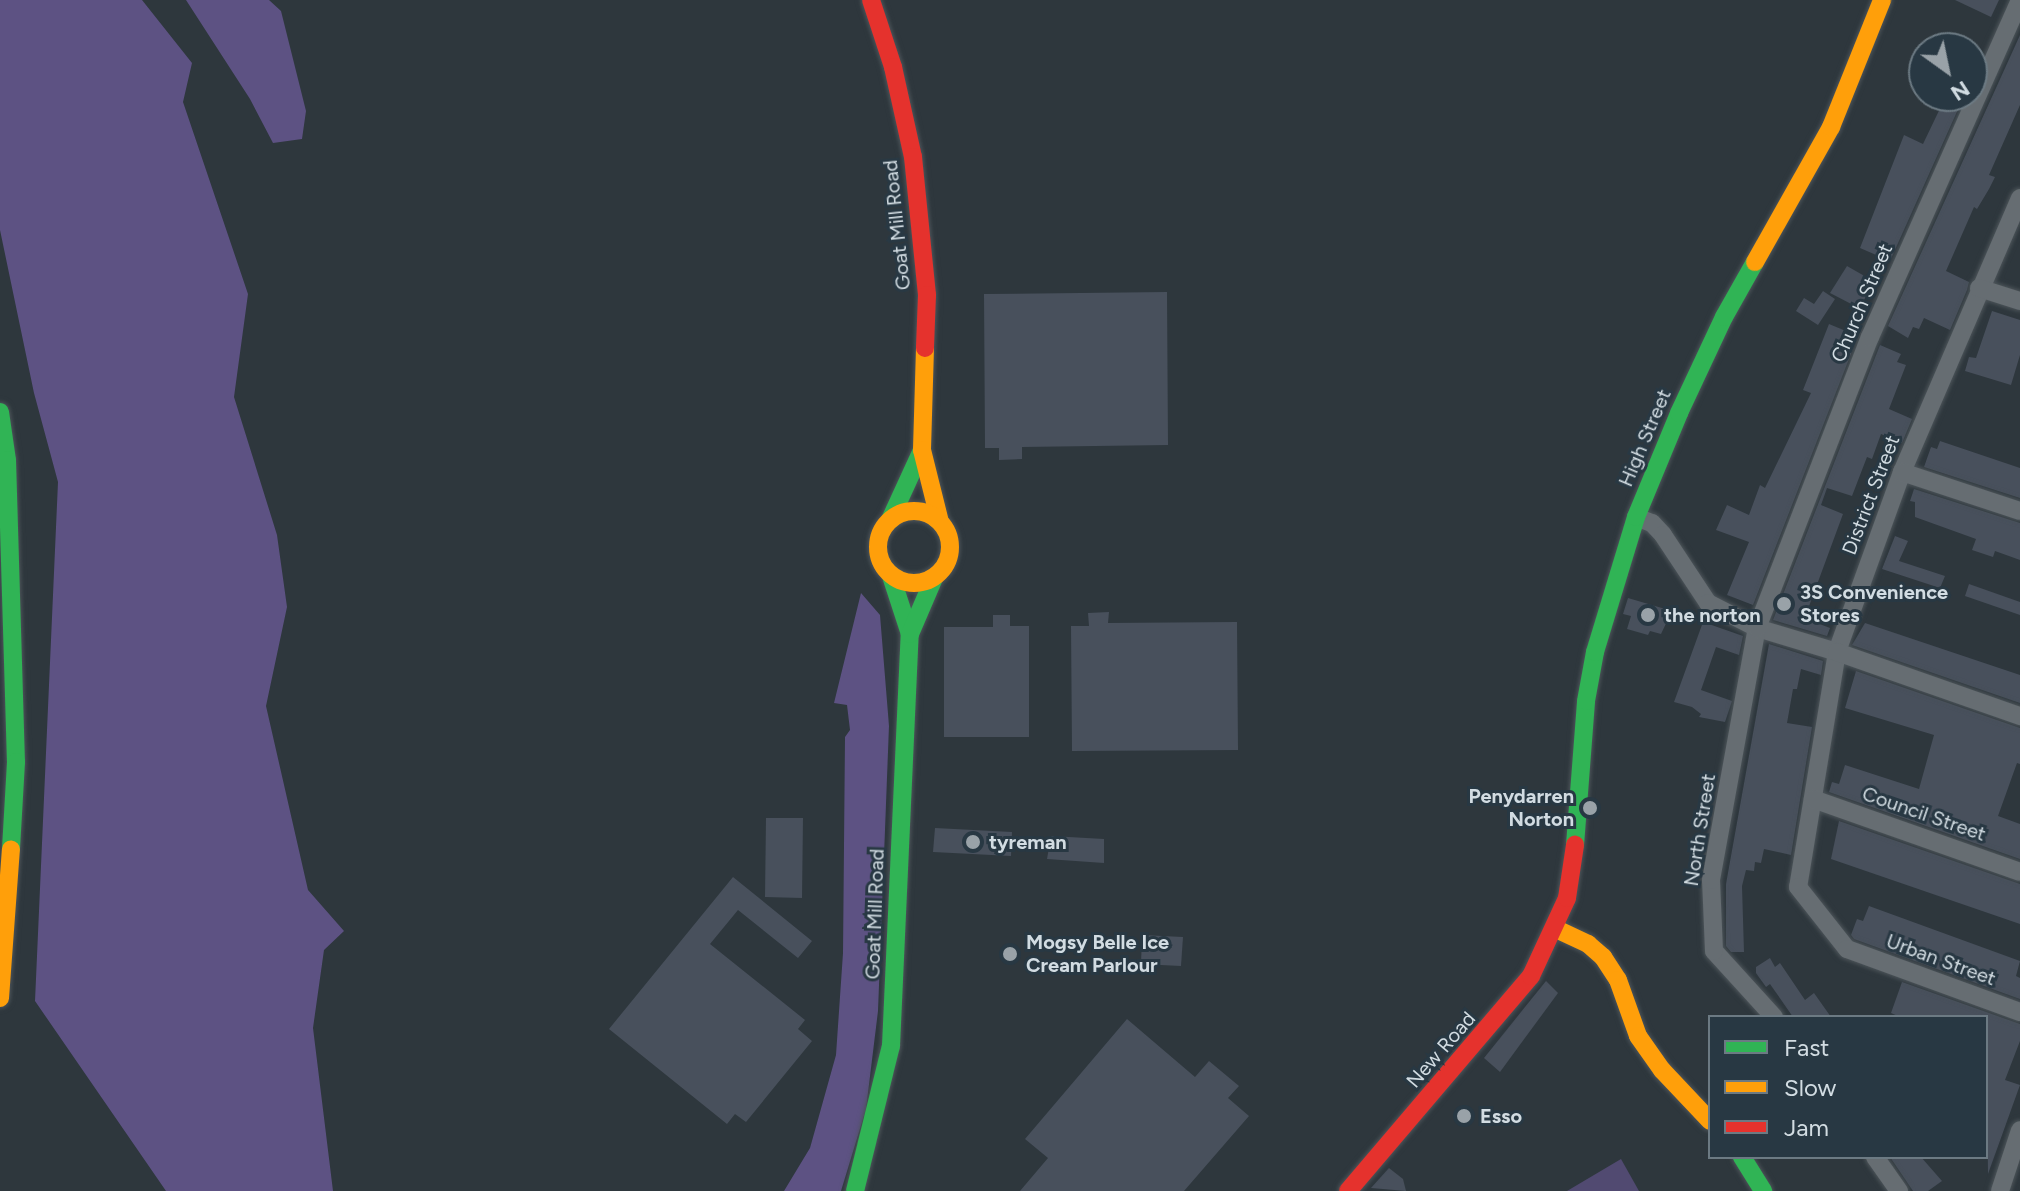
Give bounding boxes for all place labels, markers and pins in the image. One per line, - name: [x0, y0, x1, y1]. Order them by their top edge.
- place label: 3S Convenience Stores: [1800, 580, 1948, 627]
- marker: 3S Convenience Stores: [1775, 595, 1793, 613]
- place label: the norton: [1664, 603, 1761, 627]
- marker: the norton: [1639, 606, 1657, 624]
- place label: Penydarren Norton: [1469, 784, 1574, 831]
- marker: Penydarren Norton: [1581, 799, 1599, 817]
- place label: tyreman: [989, 830, 1067, 854]
- marker: tyreman: [964, 833, 982, 851]
- place label: Mogsy Belle Ice Cream Parlour: [1026, 930, 1169, 977]
- marker: Mogsy Belle Ice Cream Parlour: [1001, 945, 1019, 963]
- place label: Esso: [1480, 1104, 1522, 1128]
- marker: Esso: [1455, 1107, 1473, 1125]

